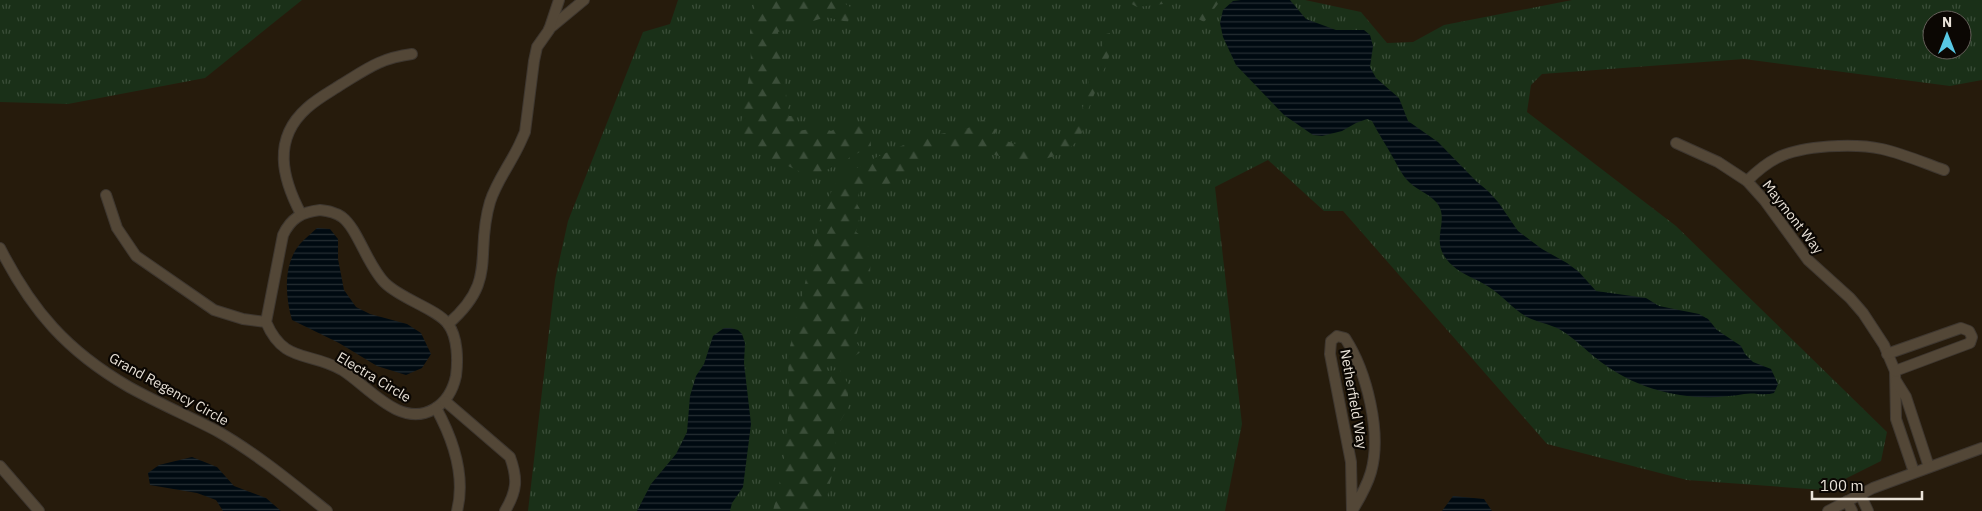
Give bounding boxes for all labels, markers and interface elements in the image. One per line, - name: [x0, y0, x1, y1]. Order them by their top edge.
- north arrow: [1922, 10, 1972, 60]
- text: N: [1942, 13, 1952, 31]
- street label: Maymont Way: [1759, 177, 1827, 258]
- street label: Electra Circle: [334, 348, 415, 406]
- street label: Netherfield Way: [1336, 348, 1372, 450]
- street label: Grand Regency Circle: [106, 349, 232, 430]
- scale bar: [1812, 468, 1922, 500]
- text: 100 m: [1820, 476, 1864, 495]

